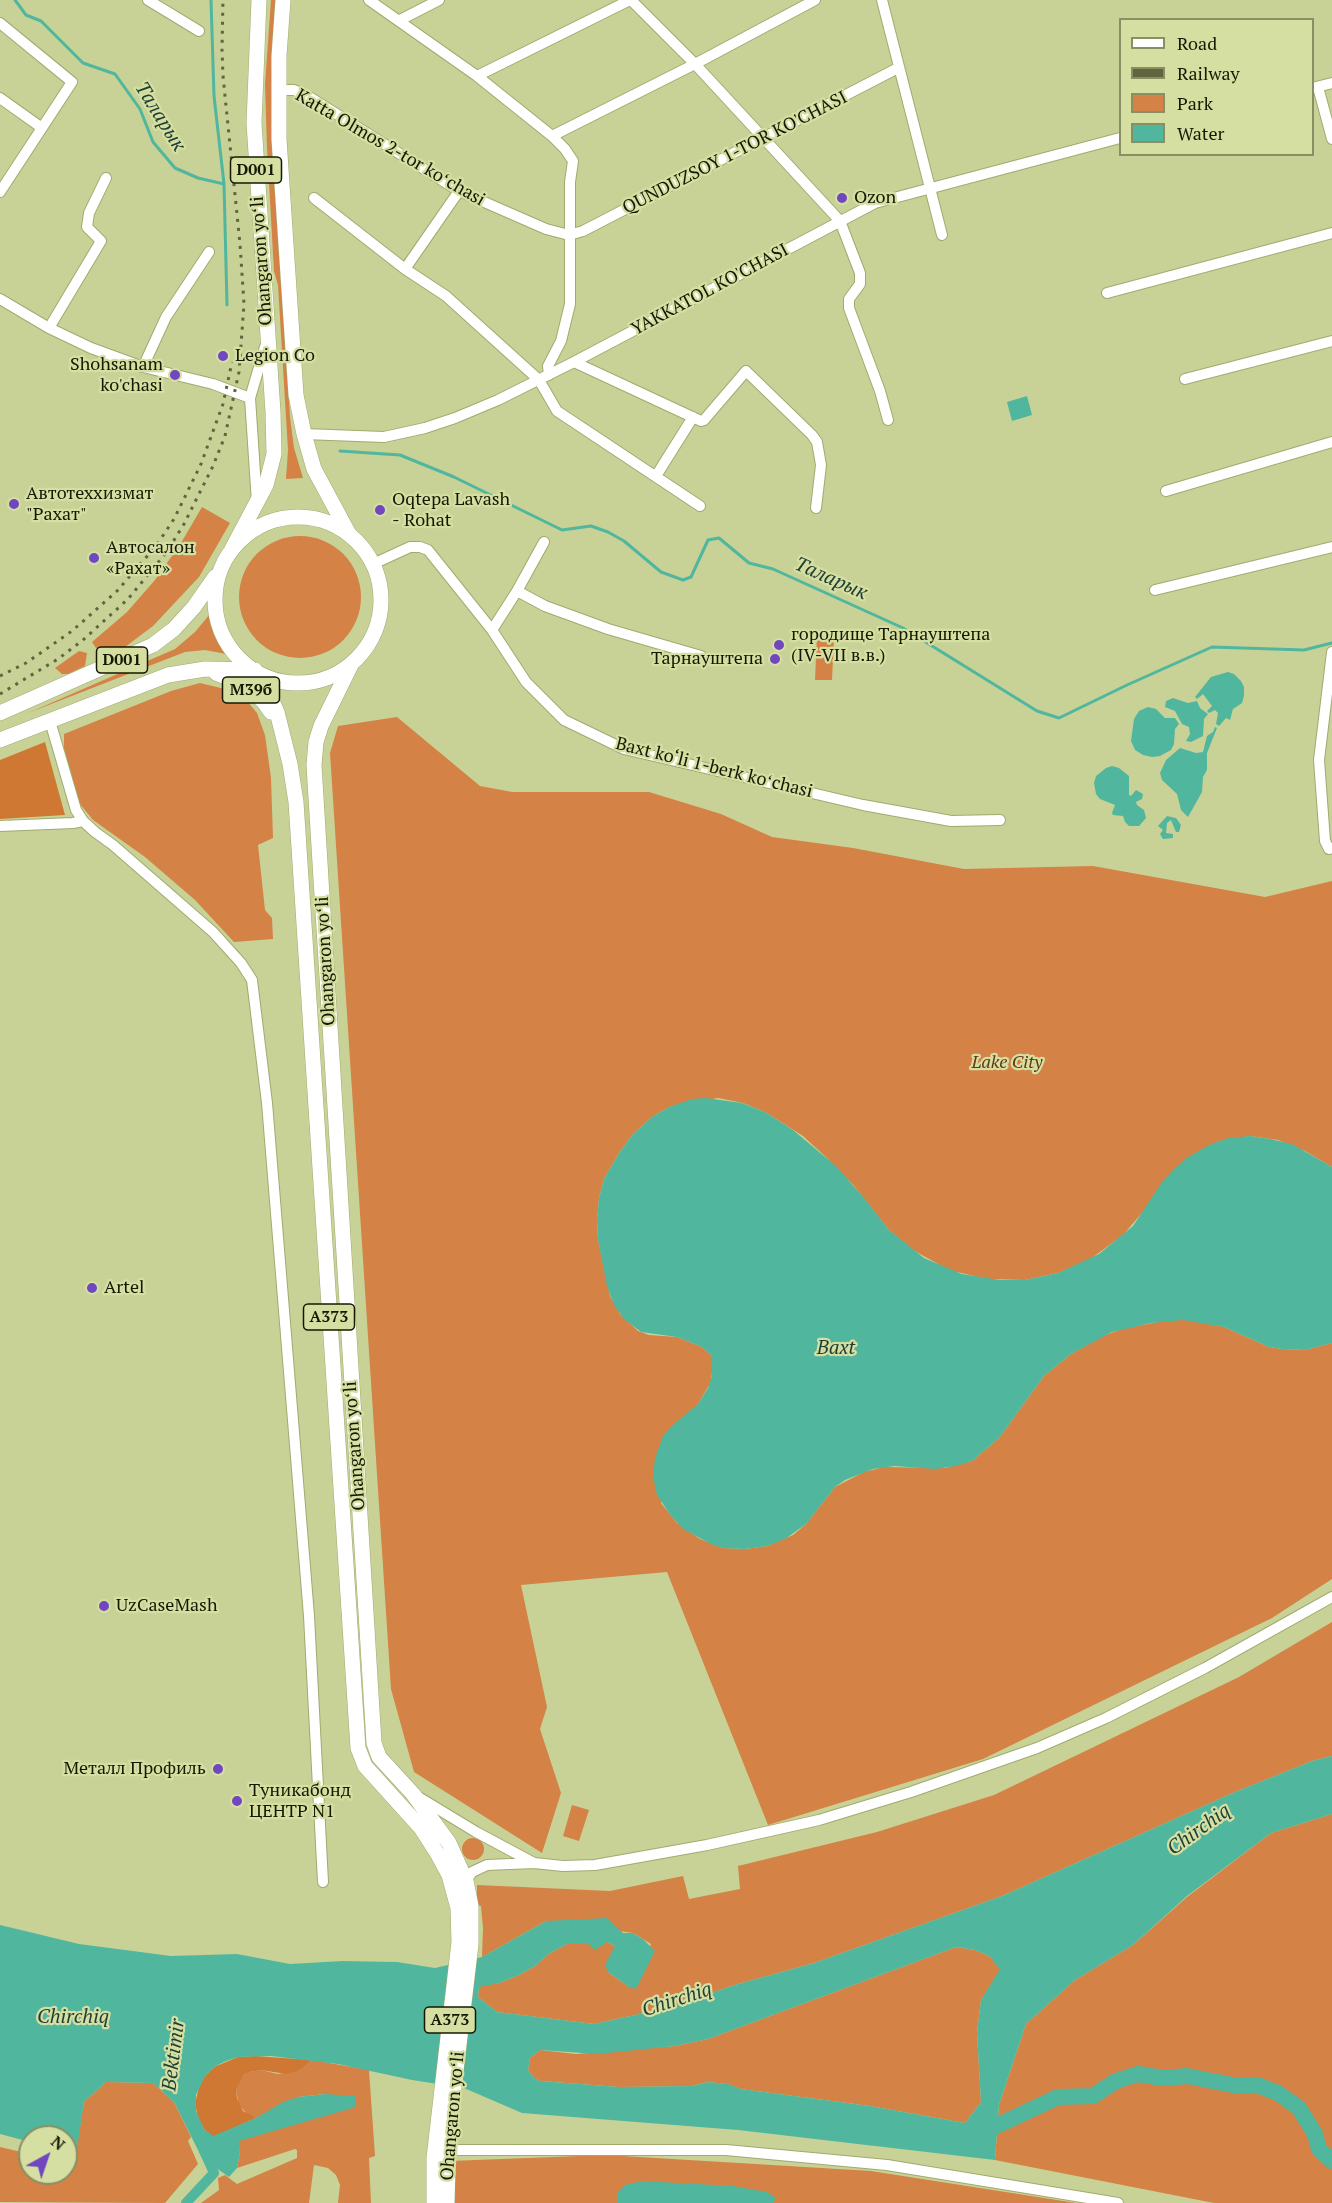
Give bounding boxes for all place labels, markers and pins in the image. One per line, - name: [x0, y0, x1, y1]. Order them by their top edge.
- place label: Ozon: [854, 187, 896, 209]
- marker: Ozon: [835, 191, 849, 205]
- place label: Legion Co: [235, 345, 315, 367]
- marker: Legion Co: [216, 349, 230, 363]
- place label: Shohsanam ko'chasi: [70, 354, 163, 397]
- marker: Shohsanam ko'chasi: [168, 368, 182, 382]
- place label: Автотеххизмат "Рахат": [26, 483, 153, 526]
- place label: Oqtepa Lavash - Rohat: [392, 489, 510, 532]
- marker: Автотеххизмат "Рахат": [7, 497, 21, 511]
- marker: Oqtepa Lavash - Rohat: [373, 503, 387, 517]
- place label: Автосалон «Рахат»: [106, 537, 195, 580]
- marker: Автосалон «Рахат»: [87, 551, 101, 565]
- place label: городище Тарнауштепа (IV-VII в.в.): [791, 624, 990, 666]
- marker: городище Тарнауштепа (IV-VII в.в.): [772, 638, 786, 652]
- place label: Тарнауштепа: [651, 648, 763, 670]
- marker: Тарнауштепа: [768, 652, 782, 666]
- place label: Artel: [104, 1277, 144, 1299]
- marker: Artel: [85, 1281, 99, 1295]
- place label: UzCaseMash: [116, 1595, 217, 1617]
- marker: UzCaseMash: [97, 1599, 111, 1613]
- place label: Металл Профиль: [63, 1758, 206, 1780]
- marker: Металл Профиль: [211, 1762, 225, 1776]
- place label: Туникабонд ЦЕНТР N1: [249, 1780, 351, 1822]
- marker: Туникабонд ЦЕНТР N1: [230, 1794, 244, 1808]

